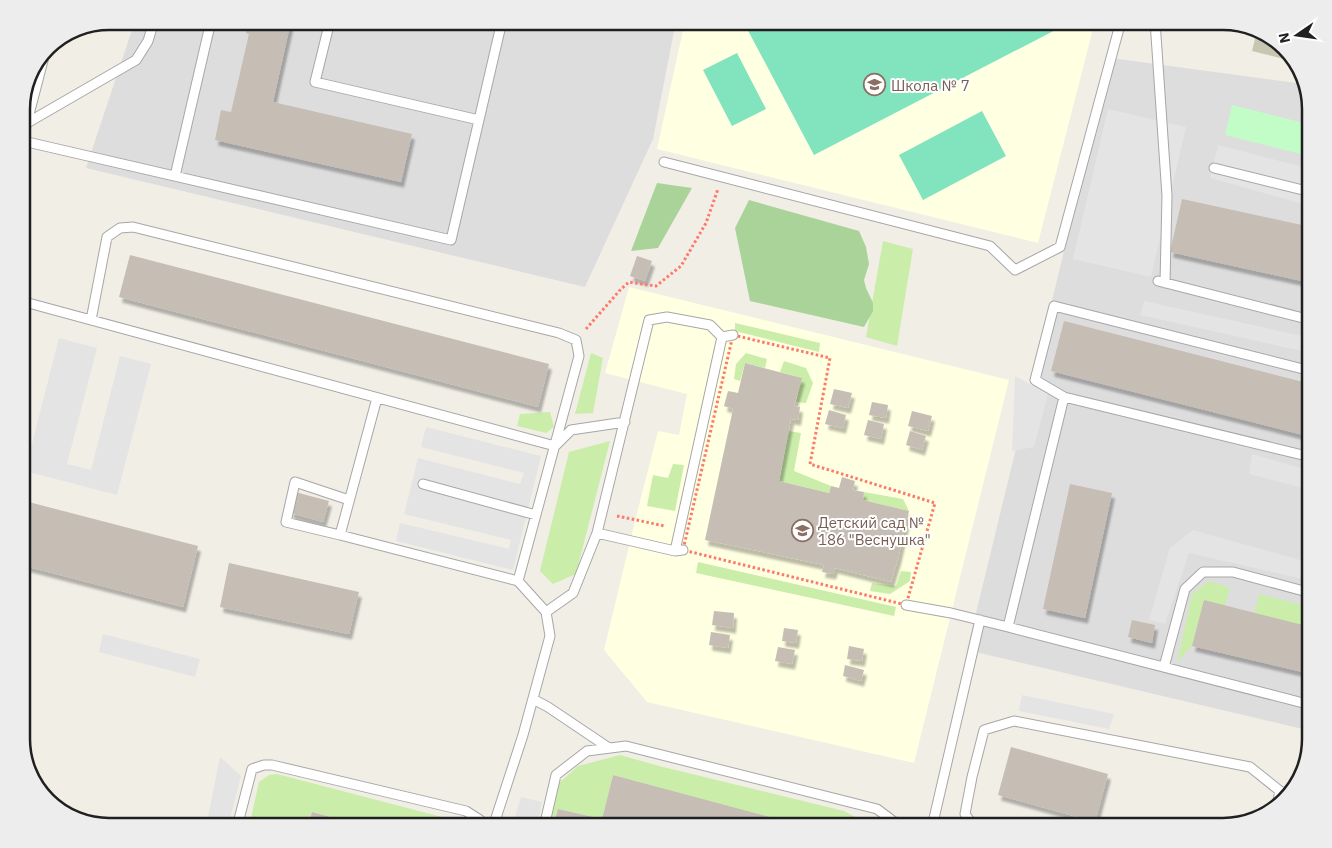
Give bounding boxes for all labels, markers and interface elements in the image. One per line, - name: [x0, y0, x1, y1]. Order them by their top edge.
- north arrow: [1272, 10, 1322, 60]
- text: N: [1274, 31, 1294, 45]
- school or university icon: Школа № 7: [863, 73, 887, 97]
- place label: Школа № 7: [891, 76, 970, 95]
- place label: Детский сад № 186 "Веснушка": [818, 513, 931, 549]
- school or university icon: Детский сад № 186 "Веснушка": [790, 519, 814, 543]

